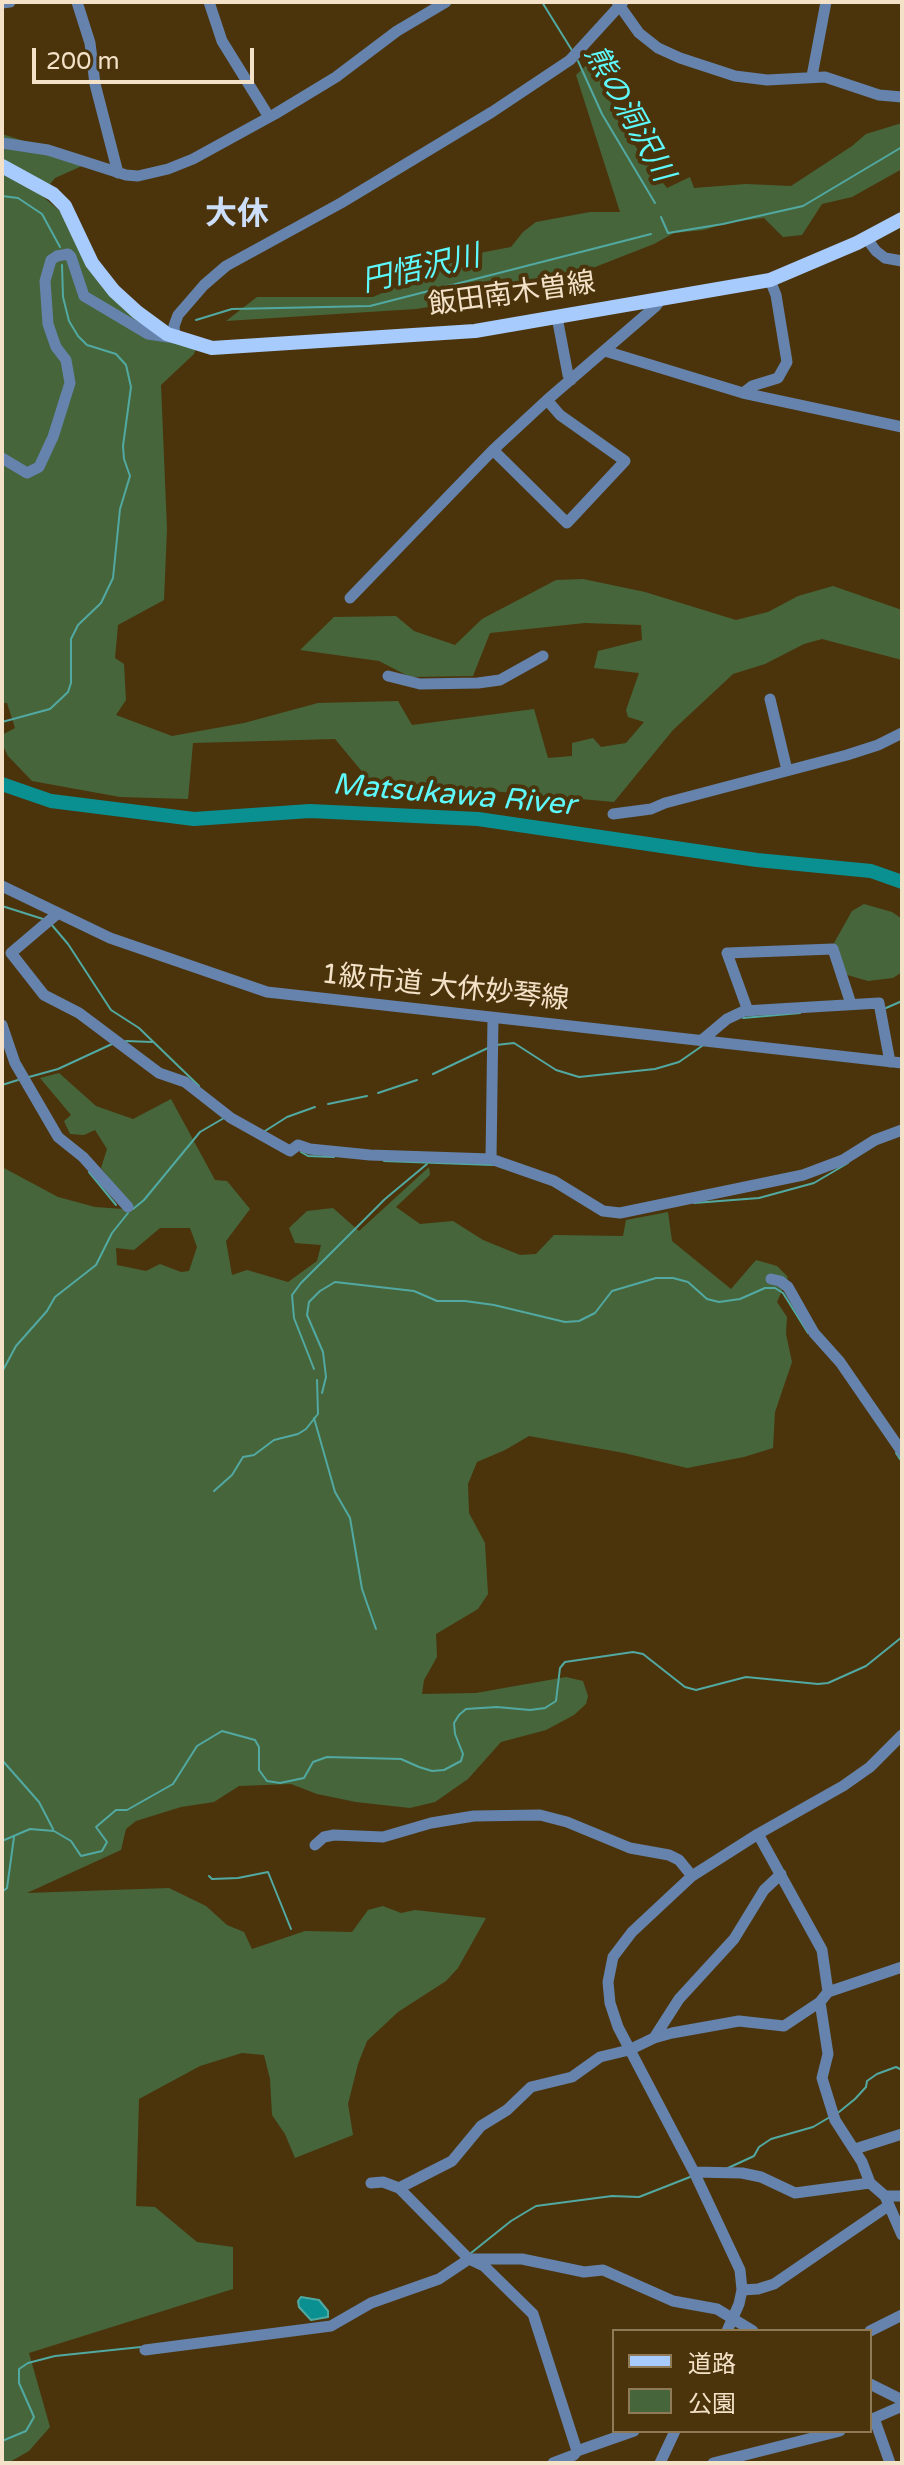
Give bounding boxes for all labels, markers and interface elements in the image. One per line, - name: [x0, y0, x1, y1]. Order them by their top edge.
- scale bar: [36, 32, 258, 82]
- water label: 熊の洞沢川: [576, 40, 680, 188]
- text: 200 m: [46, 47, 120, 76]
- district label: 大休: [205, 197, 269, 235]
- water label: 円悟沢川: [358, 239, 484, 301]
- street label: 飯田南木曽線: [426, 267, 598, 323]
- water label: Matsukawa River: [331, 767, 577, 825]
- street label: 1級市道 大休妙琴線: [319, 958, 571, 1018]
- legend: [612, 2329, 872, 2433]
- text: 道路: [688, 2350, 736, 2379]
- text: 公園: [688, 2390, 736, 2419]

